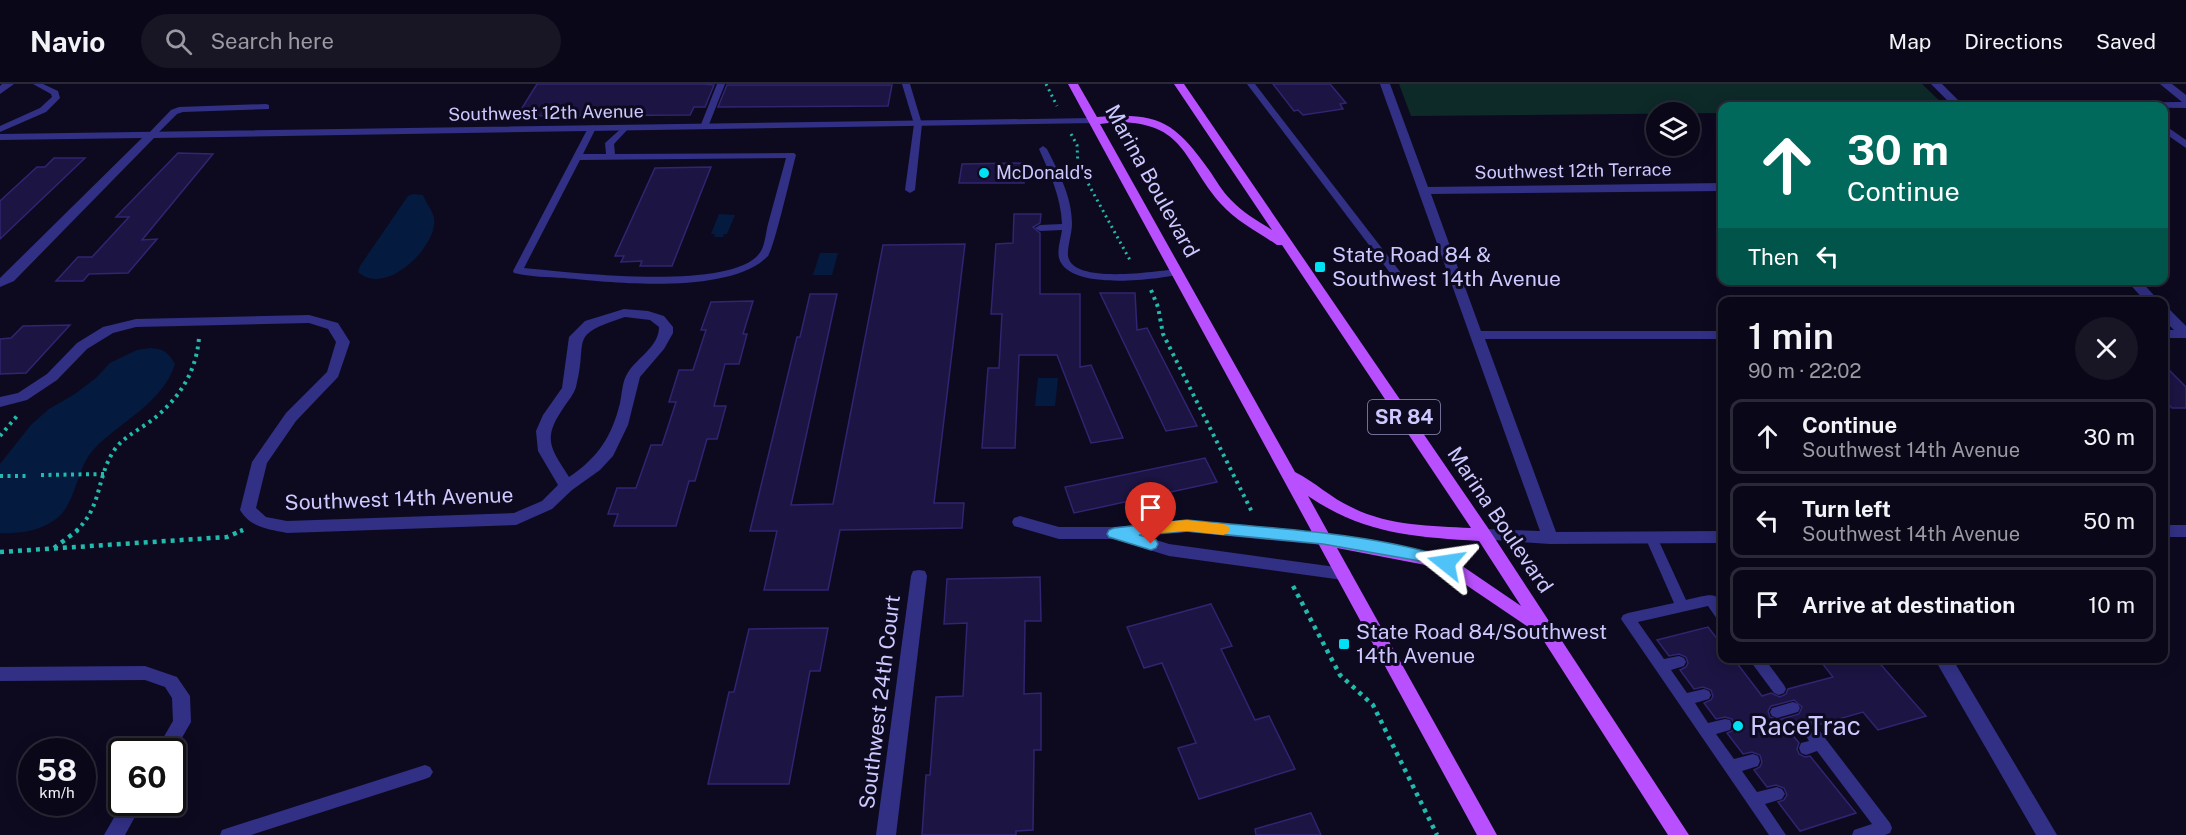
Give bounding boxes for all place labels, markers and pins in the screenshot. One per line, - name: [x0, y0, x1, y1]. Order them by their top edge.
- place label: McDonald's: [996, 162, 1092, 183]
- marker: McDonald's: [977, 166, 991, 180]
- place label: State Road 84 & Southwest 14th Avenue: [1332, 242, 1561, 291]
- marker: State Road 84 & Southwest 14th Avenue: [1313, 260, 1327, 274]
- pin: [1125, 482, 1176, 544]
- place label: State Road 84/Southwest 14th Avenue: [1356, 619, 1607, 668]
- marker: State Road 84/Southwest 14th Avenue: [1337, 637, 1351, 651]
- place label: RaceTrac: [1750, 710, 1861, 741]
- marker: RaceTrac: [1731, 719, 1745, 733]

